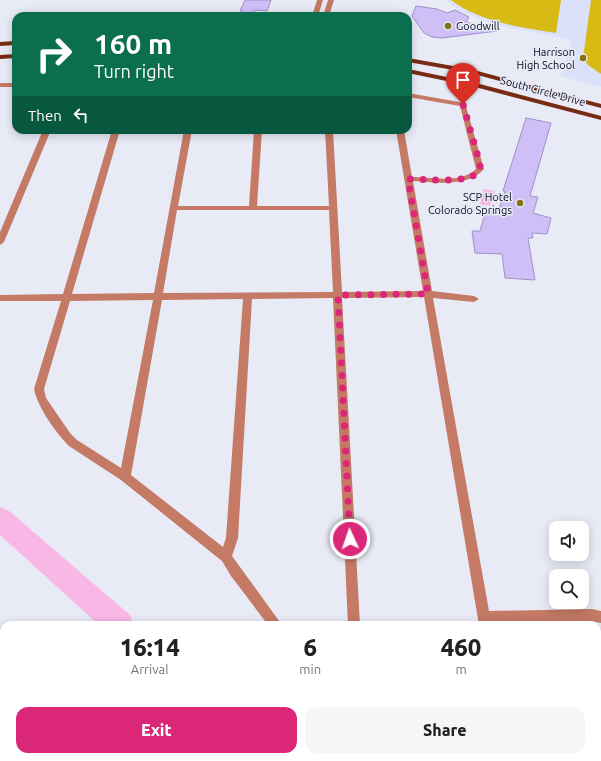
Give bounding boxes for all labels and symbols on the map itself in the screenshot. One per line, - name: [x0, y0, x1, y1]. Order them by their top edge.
- place label: Goodwill: [456, 20, 500, 32]
- marker: Goodwill: [443, 21, 453, 31]
- place label: Harrison High School: [517, 46, 575, 71]
- marker: Harrison High School: [578, 53, 588, 63]
- pin: [446, 63, 480, 104]
- street label: South Circle Drive: [499, 74, 587, 108]
- place label: SCP Hotel Colorado Springs: [428, 191, 512, 216]
- marker: SCP Hotel Colorado Springs: [515, 198, 525, 208]
- position arrow: [329, 518, 371, 560]

